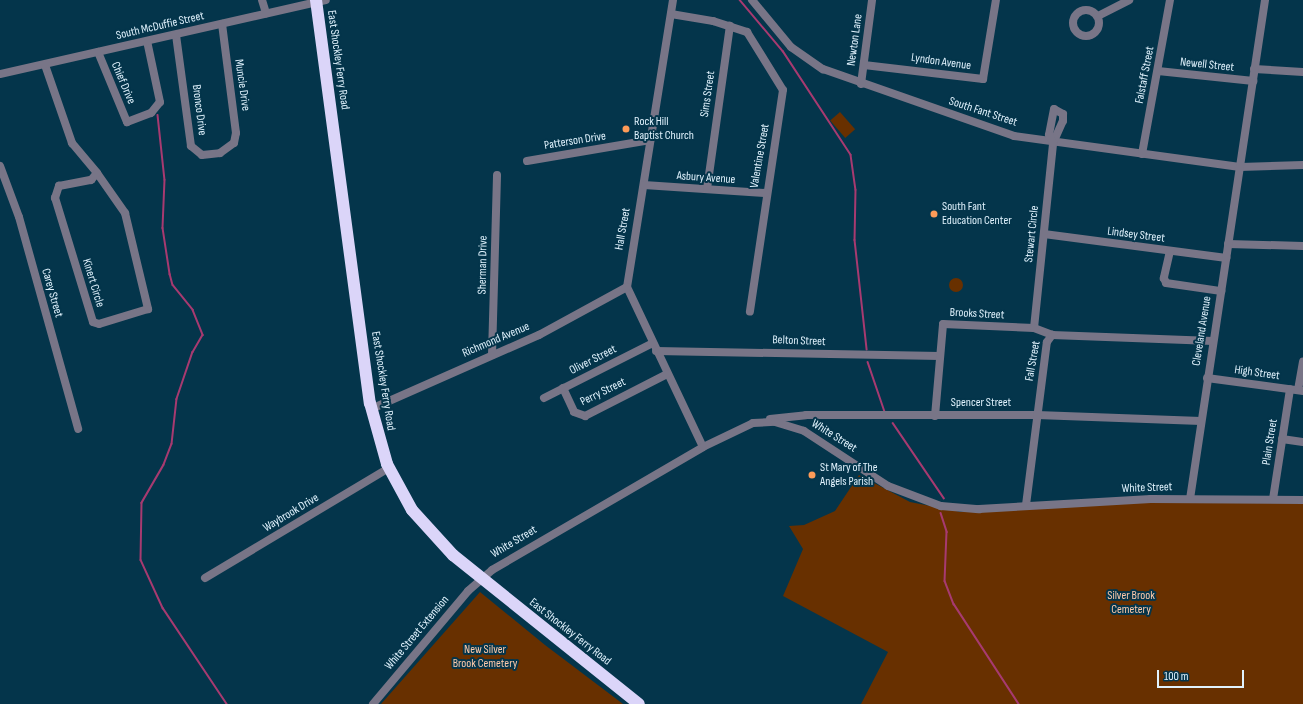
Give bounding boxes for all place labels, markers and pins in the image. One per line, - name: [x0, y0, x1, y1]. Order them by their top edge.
- place label: Rock Hill Baptist Church: [634, 115, 694, 143]
- marker: Rock Hill Baptist Church: [621, 124, 631, 134]
- place label: South Fant Education Center: [942, 200, 1012, 228]
- marker: South Fant Education Center: [929, 209, 939, 219]
- place label: St Mary of The Angels Parish: [820, 461, 878, 489]
- marker: St Mary of The Angels Parish: [807, 470, 817, 480]

